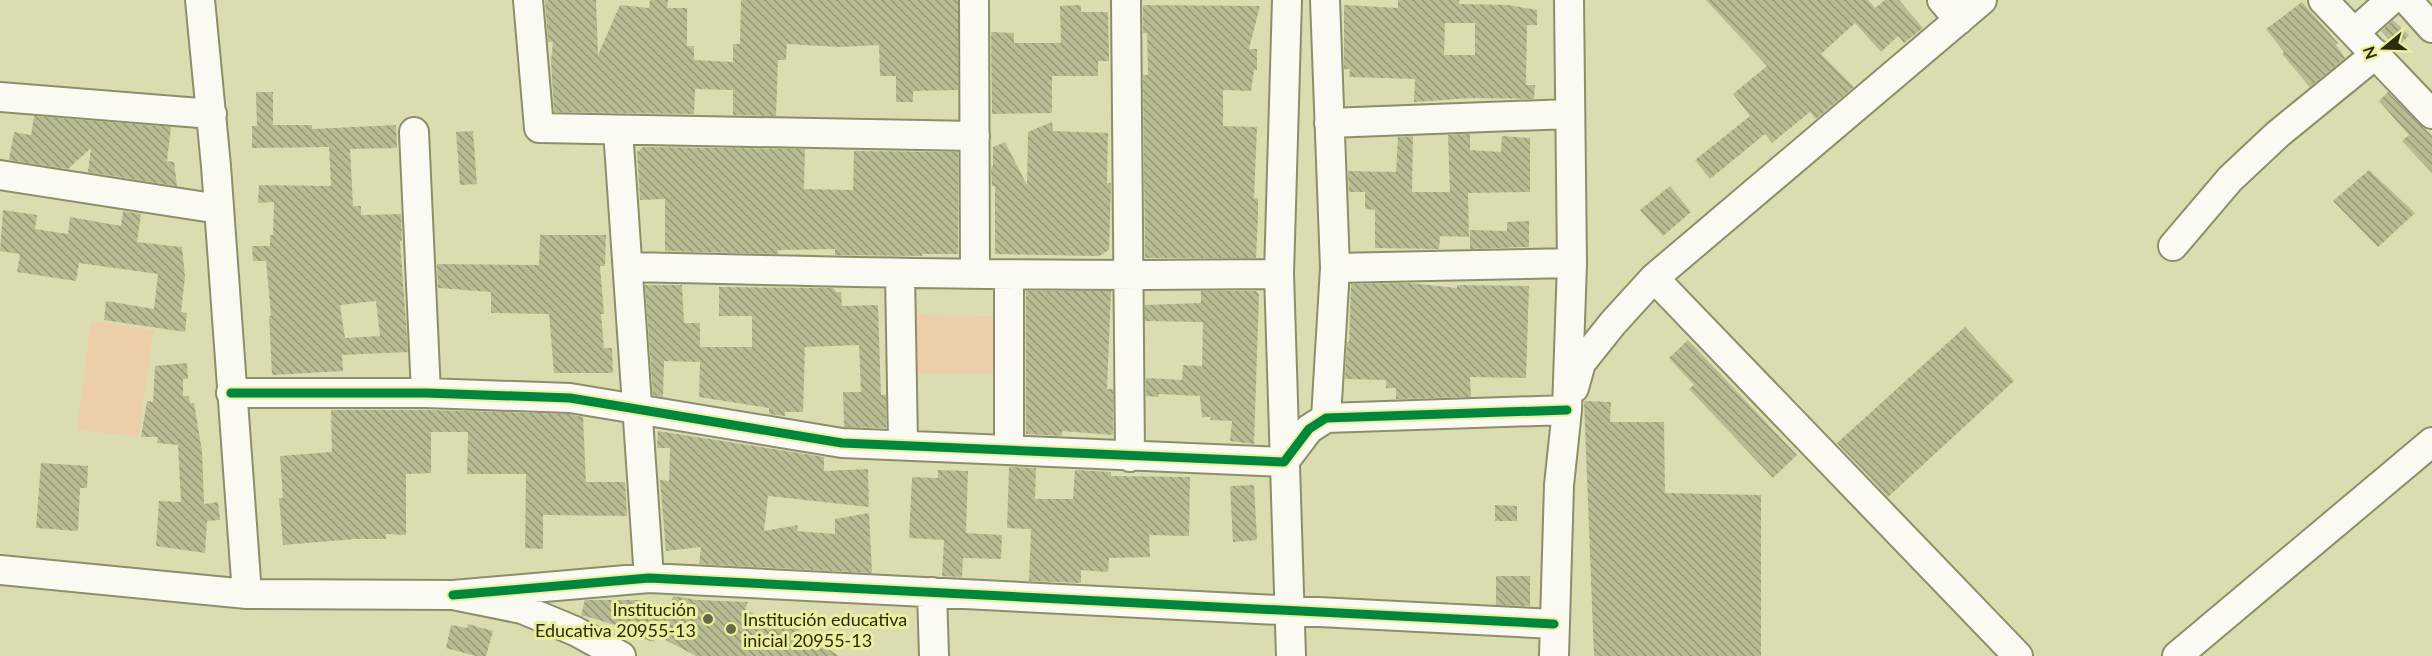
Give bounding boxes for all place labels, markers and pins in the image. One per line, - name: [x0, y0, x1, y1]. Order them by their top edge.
- place label: Institución Educativa 20955-13: [535, 598, 696, 641]
- place label: Institución educativa inicial 20955-13: [743, 608, 907, 651]
- marker: Institución Educativa 20955-13: [701, 612, 715, 626]
- marker: Institución educativa inicial 20955-13: [724, 622, 738, 636]

